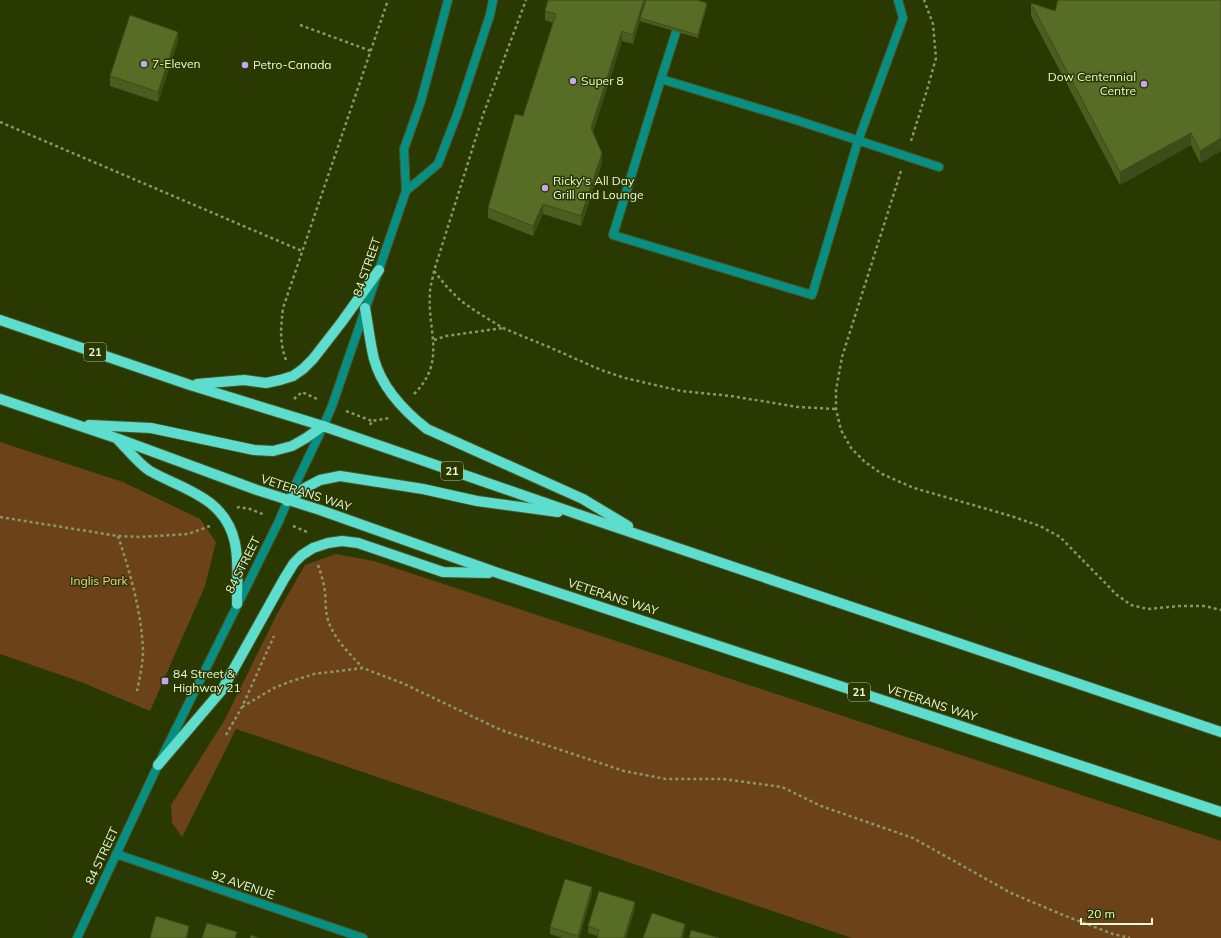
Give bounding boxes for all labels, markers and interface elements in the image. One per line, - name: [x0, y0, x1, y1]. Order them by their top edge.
- place label: 7-Eleven: [152, 56, 201, 71]
- place label: Petro-Canada: [253, 57, 332, 72]
- marker: 7-Eleven: [139, 59, 149, 69]
- marker: Petro-Canada: [240, 60, 250, 70]
- place label: Dow Centennial Centre: [1048, 69, 1136, 98]
- place label: Super 8: [581, 73, 624, 88]
- marker: Super 8: [568, 76, 578, 86]
- marker: Dow Centennial Centre: [1139, 79, 1149, 89]
- place label: Ricky's All Day Grill and Lounge: [553, 173, 643, 202]
- marker: Ricky's All Day Grill and Lounge: [540, 183, 550, 193]
- street label: 84 STREET: [349, 235, 384, 298]
- road number: 21: [84, 343, 106, 361]
- road number: 21: [441, 462, 463, 480]
- street label: VETERANS WAY: [259, 471, 354, 514]
- street label: 84 STREET: [222, 533, 264, 596]
- park label: Inglis Park: [70, 573, 129, 588]
- street label: VETERANS WAY: [566, 575, 661, 618]
- place label: 84 Street & Highway 21: [173, 666, 241, 695]
- marker: 84 Street & Highway 21: [160, 676, 170, 686]
- street label: VETERANS WAY: [885, 681, 980, 724]
- road number: 21: [848, 683, 870, 701]
- street label: 84 STREET: [82, 824, 122, 887]
- street label: 92 AVENUE: [210, 867, 277, 902]
- scale bar: [1081, 900, 1152, 926]
- text: 20 m: [1087, 906, 1115, 921]

